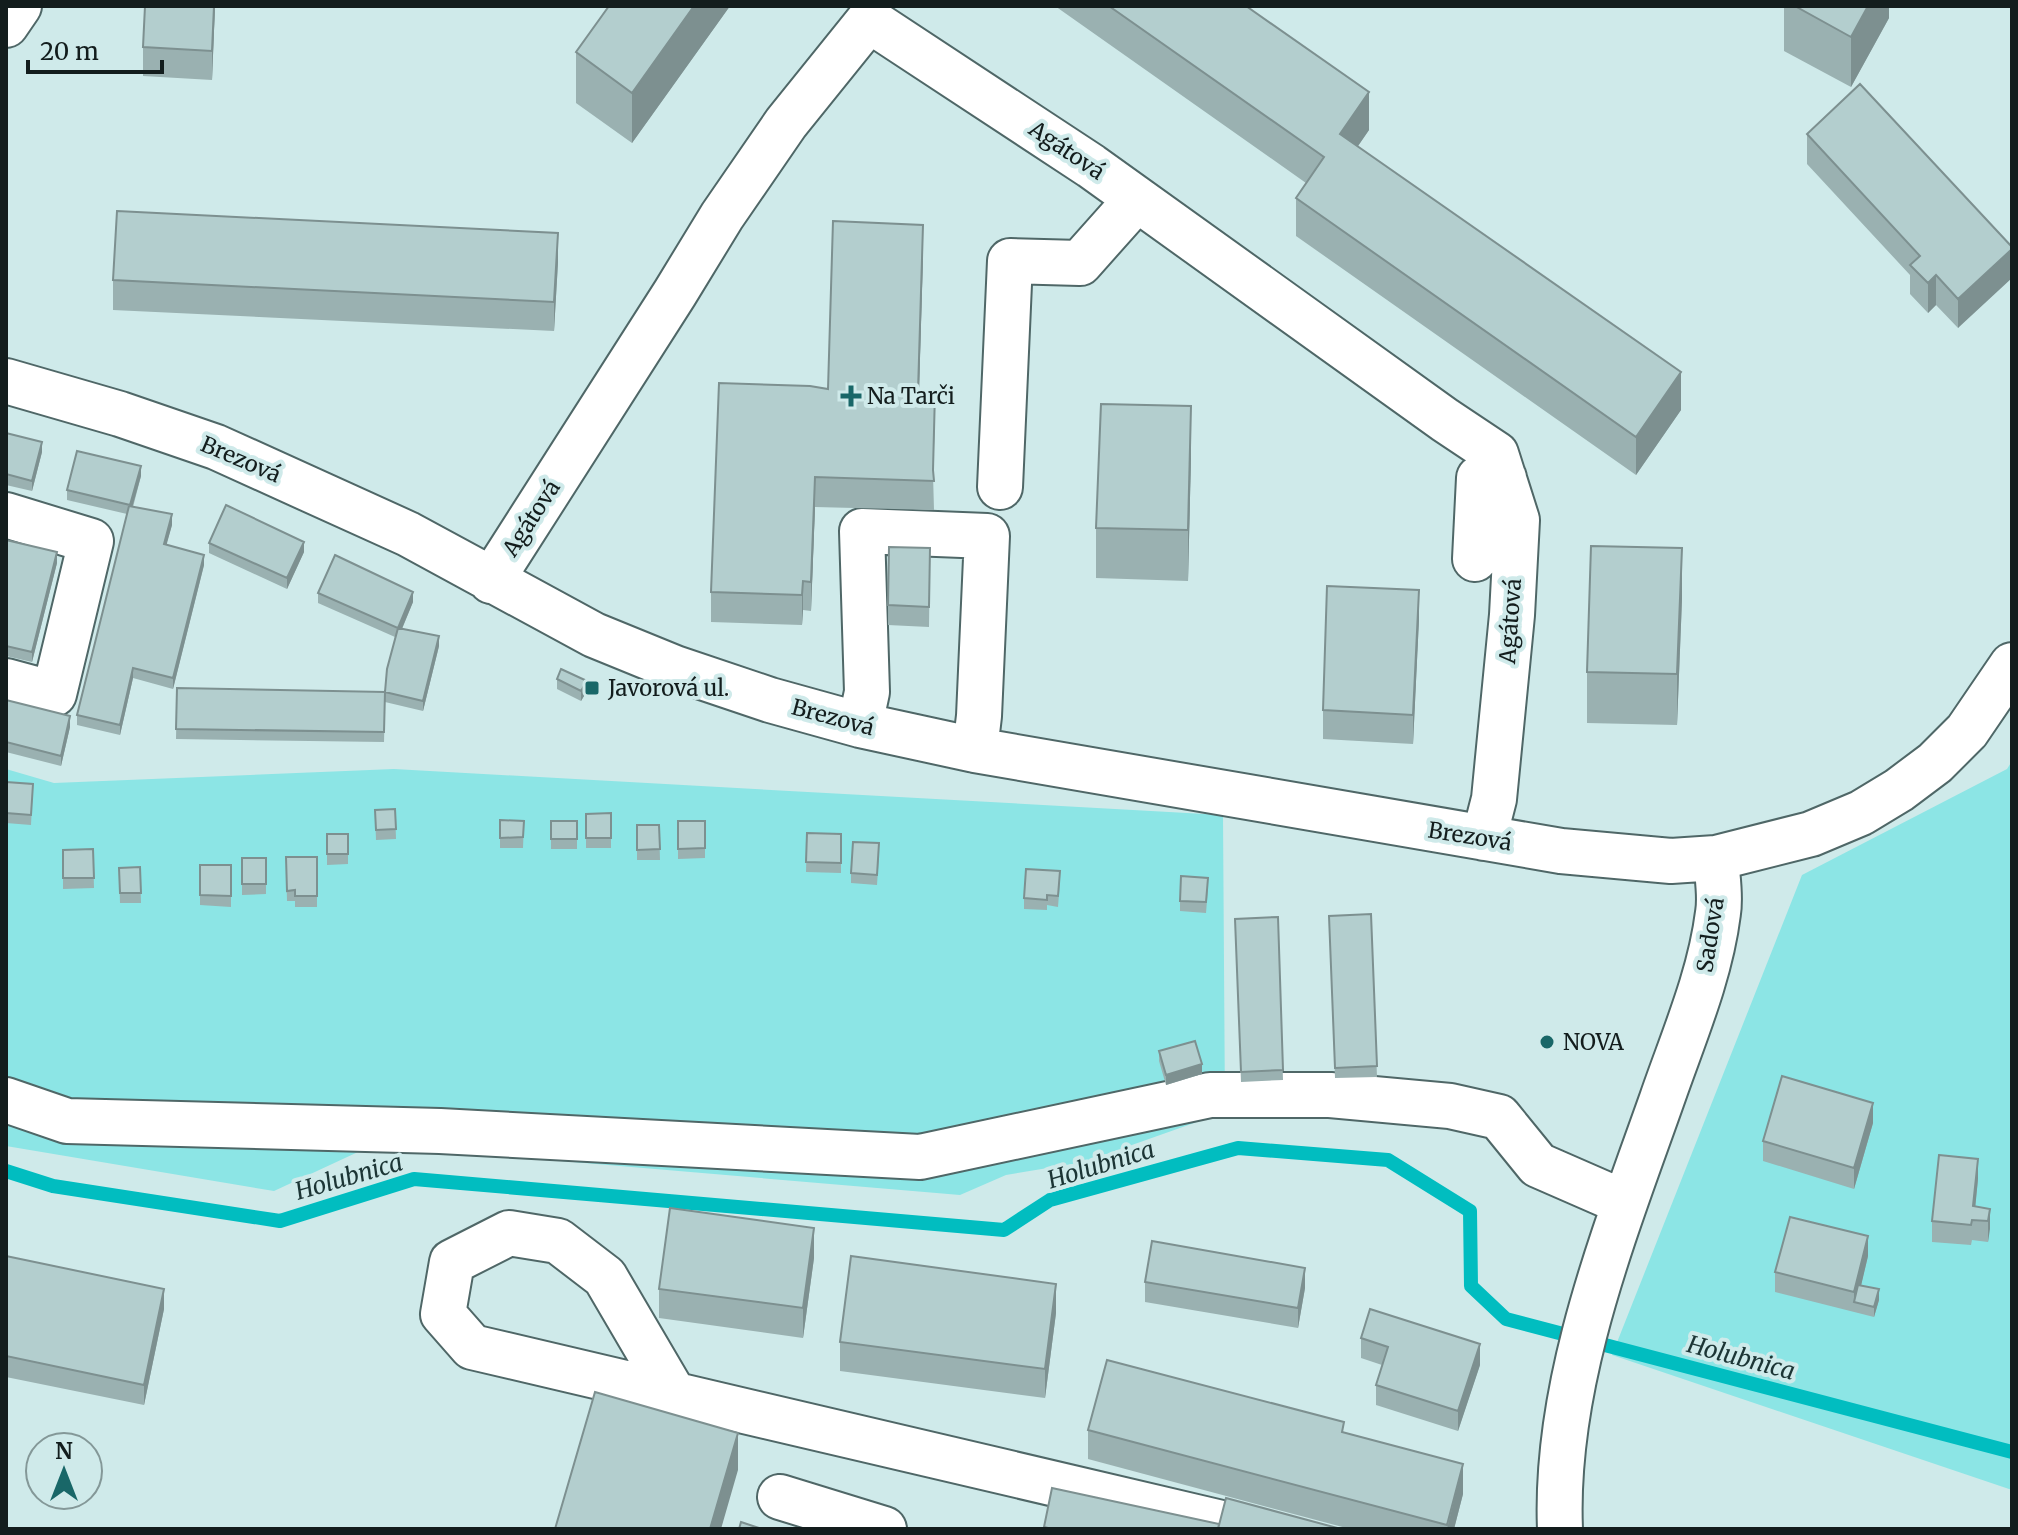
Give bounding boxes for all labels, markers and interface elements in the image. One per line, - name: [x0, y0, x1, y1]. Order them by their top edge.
- scale bar: [28, 24, 162, 74]
- text: 20 m: [40, 36, 99, 67]
- street label: Agátová: [1023, 114, 1110, 186]
- place label: Na Tarči: [867, 382, 955, 410]
- marker: Na Tarči: [842, 387, 860, 405]
- street label: Brezová: [197, 430, 285, 488]
- street label: Agátová: [495, 474, 566, 562]
- street label: Agátová: [1493, 577, 1527, 666]
- place label: Javorová ul.: [607, 674, 729, 702]
- marker: Javorová ul.: [583, 679, 601, 697]
- street label: Brezová: [789, 693, 878, 741]
- street label: Brezová: [1426, 816, 1514, 856]
- street label: Sadová: [1690, 895, 1730, 975]
- place label: NOVA: [1563, 1028, 1624, 1056]
- marker: NOVA: [1538, 1033, 1556, 1051]
- water label: Holubnica: [1043, 1134, 1158, 1196]
- water label: Holubnica: [291, 1146, 406, 1207]
- water label: Holubnica: [1683, 1328, 1798, 1387]
- north arrow: [24, 1431, 104, 1511]
- text: N: [55, 1437, 73, 1465]

